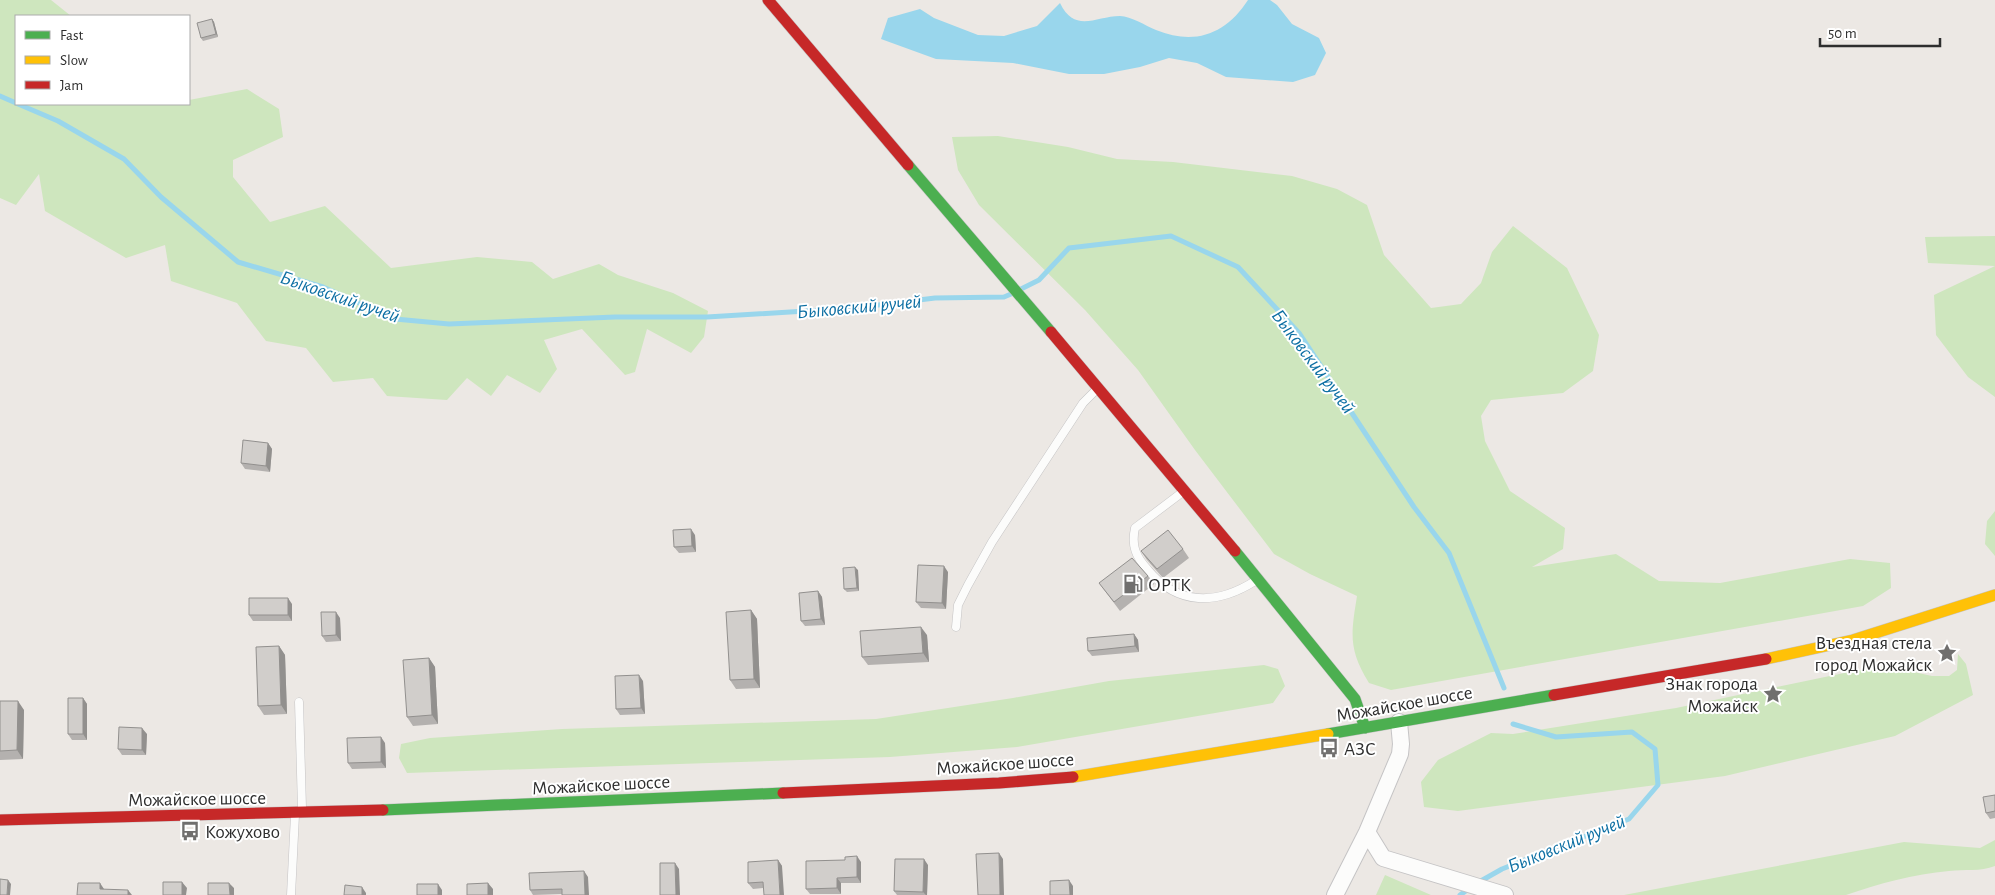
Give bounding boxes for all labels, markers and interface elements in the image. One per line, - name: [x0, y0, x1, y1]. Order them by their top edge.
- legend: [15, 15, 190, 105]
- scale bar: [1820, 15, 1940, 47]
- text: 50 m: [1828, 26, 1857, 41]
- text: Fast: [60, 28, 84, 43]
- text: Slow: [60, 53, 88, 68]
- text: Jam: [60, 78, 83, 93]
- water label: Быковский ручей: [277, 267, 402, 327]
- water label: Быковский ручей: [796, 292, 922, 322]
- water label: Быковский ручей: [1268, 306, 1359, 418]
- fuel station icon: ОРТК: [1122, 573, 1144, 595]
- place label: ОРТК: [1148, 576, 1191, 595]
- place label: Въездная стела город Можайск: [1814, 634, 1932, 675]
- place icon: Въездная стела город Можайск: [1936, 642, 1958, 664]
- place label: Знак города Можайск: [1665, 675, 1758, 716]
- street label: Можайское шоссе: [1335, 683, 1474, 726]
- place icon: Знак города Можайск: [1762, 683, 1784, 705]
- bus stop icon: АЗС: [1318, 737, 1340, 759]
- place label: АЗС: [1344, 740, 1376, 759]
- street label: Можайское шоссе: [935, 750, 1075, 779]
- street label: Можайское шоссе: [532, 772, 671, 799]
- street label: Можайское шоссе: [128, 789, 266, 810]
- water label: Быковский ручей: [1505, 811, 1628, 877]
- bus stop icon: Кожухово: [179, 820, 201, 842]
- place label: Кожухово: [205, 823, 280, 842]

